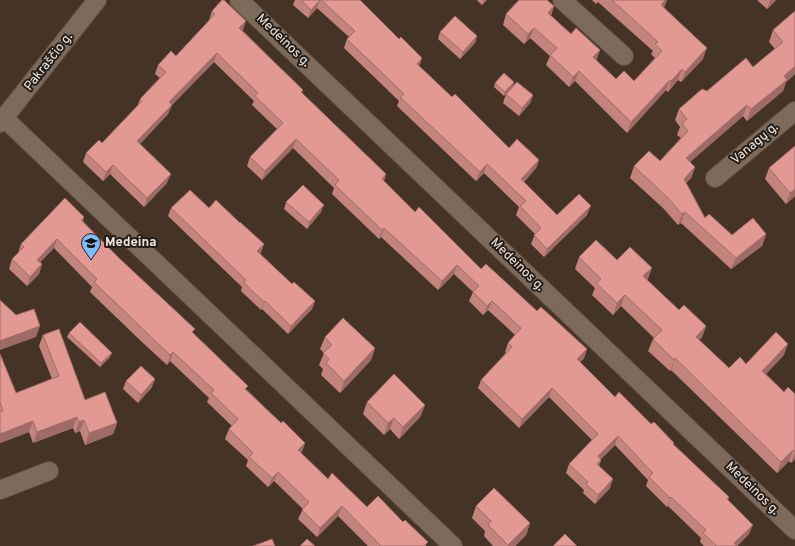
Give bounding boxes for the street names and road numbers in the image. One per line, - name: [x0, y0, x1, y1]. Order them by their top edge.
- street label: Medeinos g.: [253, 11, 314, 71]
- street label: Pakraščio g.: [21, 30, 77, 94]
- street label: Vanagų g.: [728, 120, 782, 168]
- street label: Medeinos g.: [487, 235, 548, 295]
- street label: Medeinos g.: [722, 459, 783, 519]

